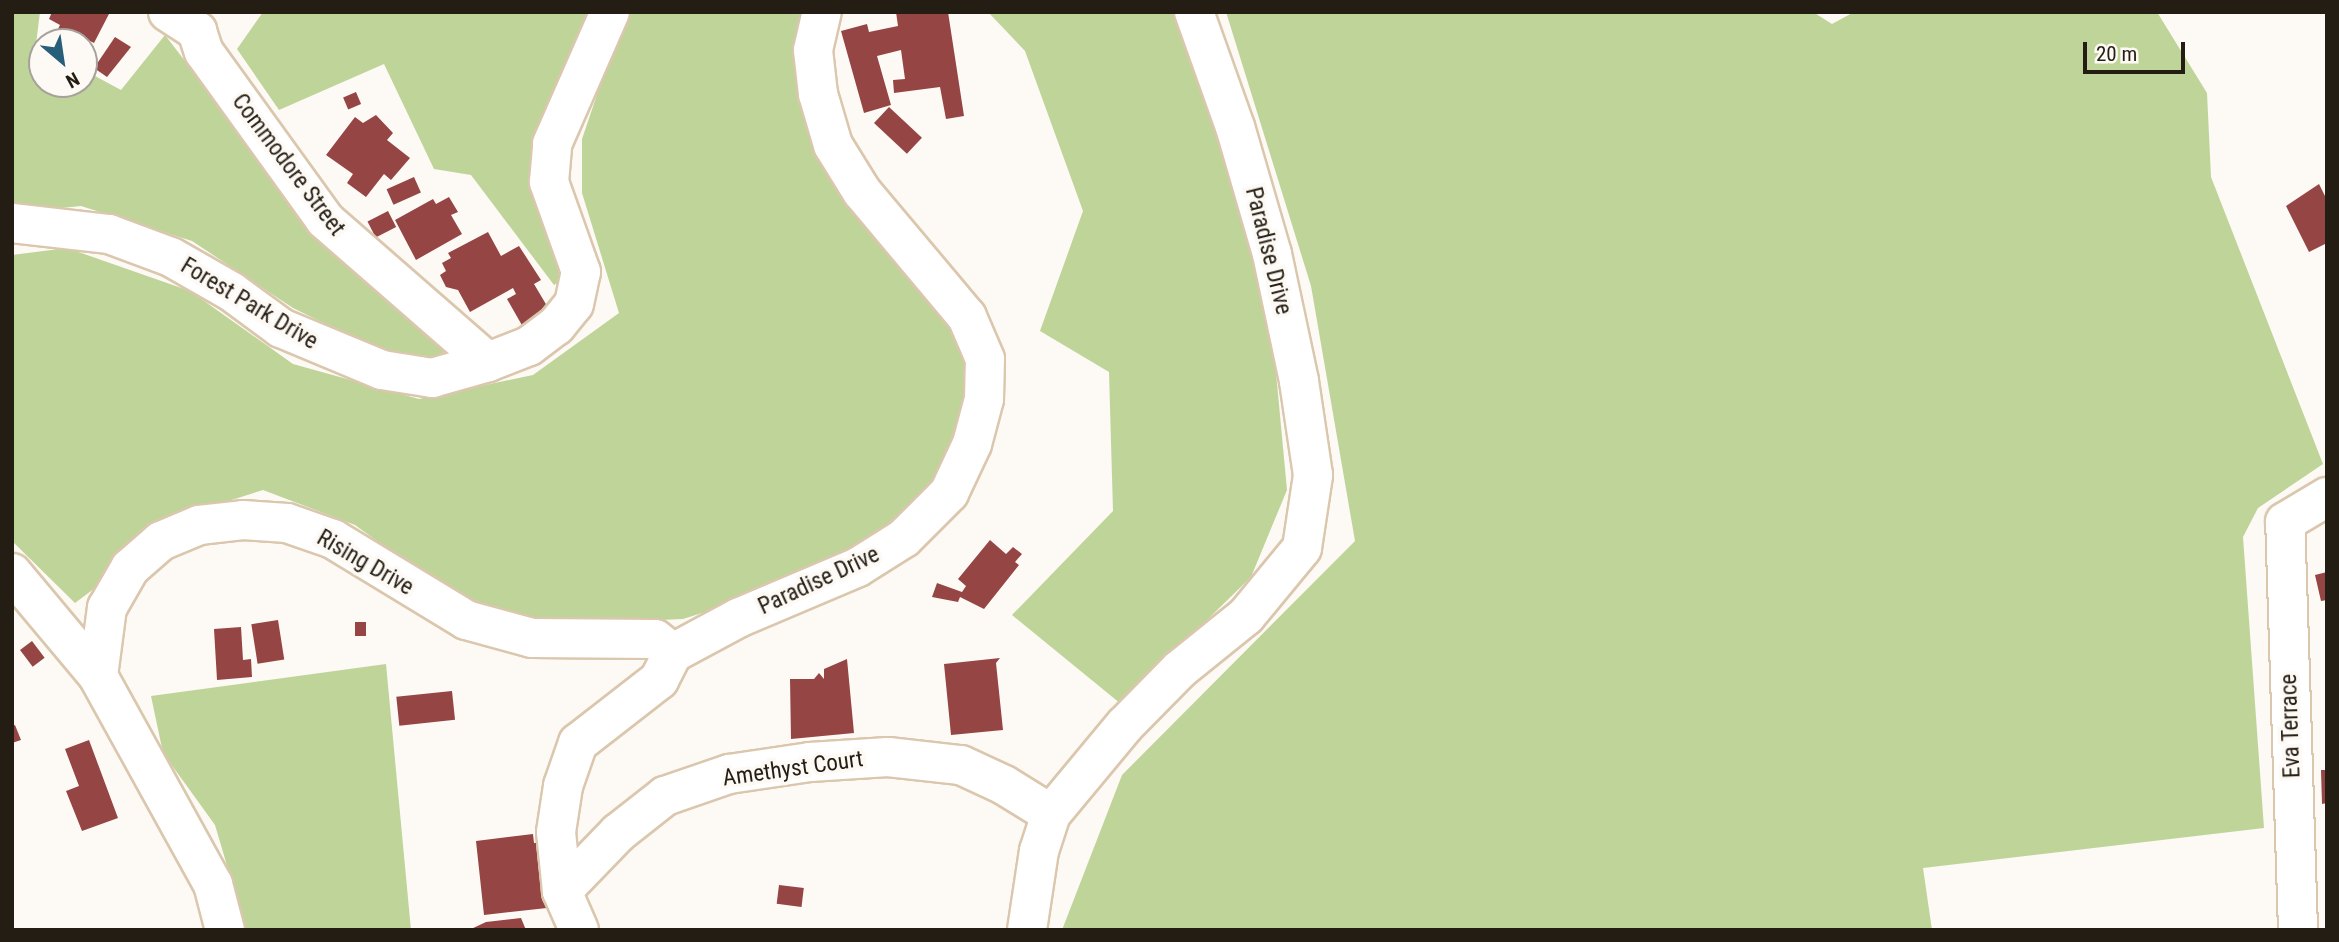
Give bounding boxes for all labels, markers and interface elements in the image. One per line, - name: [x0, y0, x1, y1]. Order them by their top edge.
- north arrow: [28, 28, 98, 98]
- scale bar: [2087, 28, 2188, 72]
- text: 20 m: [2096, 42, 2137, 66]
- text: N: [62, 67, 83, 93]
- street label: Commodore Street: [226, 89, 350, 241]
- street label: Paradise Drive: [1239, 184, 1297, 318]
- street label: Forest Park Drive: [176, 252, 322, 356]
- street label: Rising Drive: [312, 524, 418, 602]
- street label: Paradise Drive: [754, 541, 884, 621]
- street label: Eva Terrace: [2275, 673, 2307, 779]
- street label: Amethyst Court: [721, 745, 865, 793]

